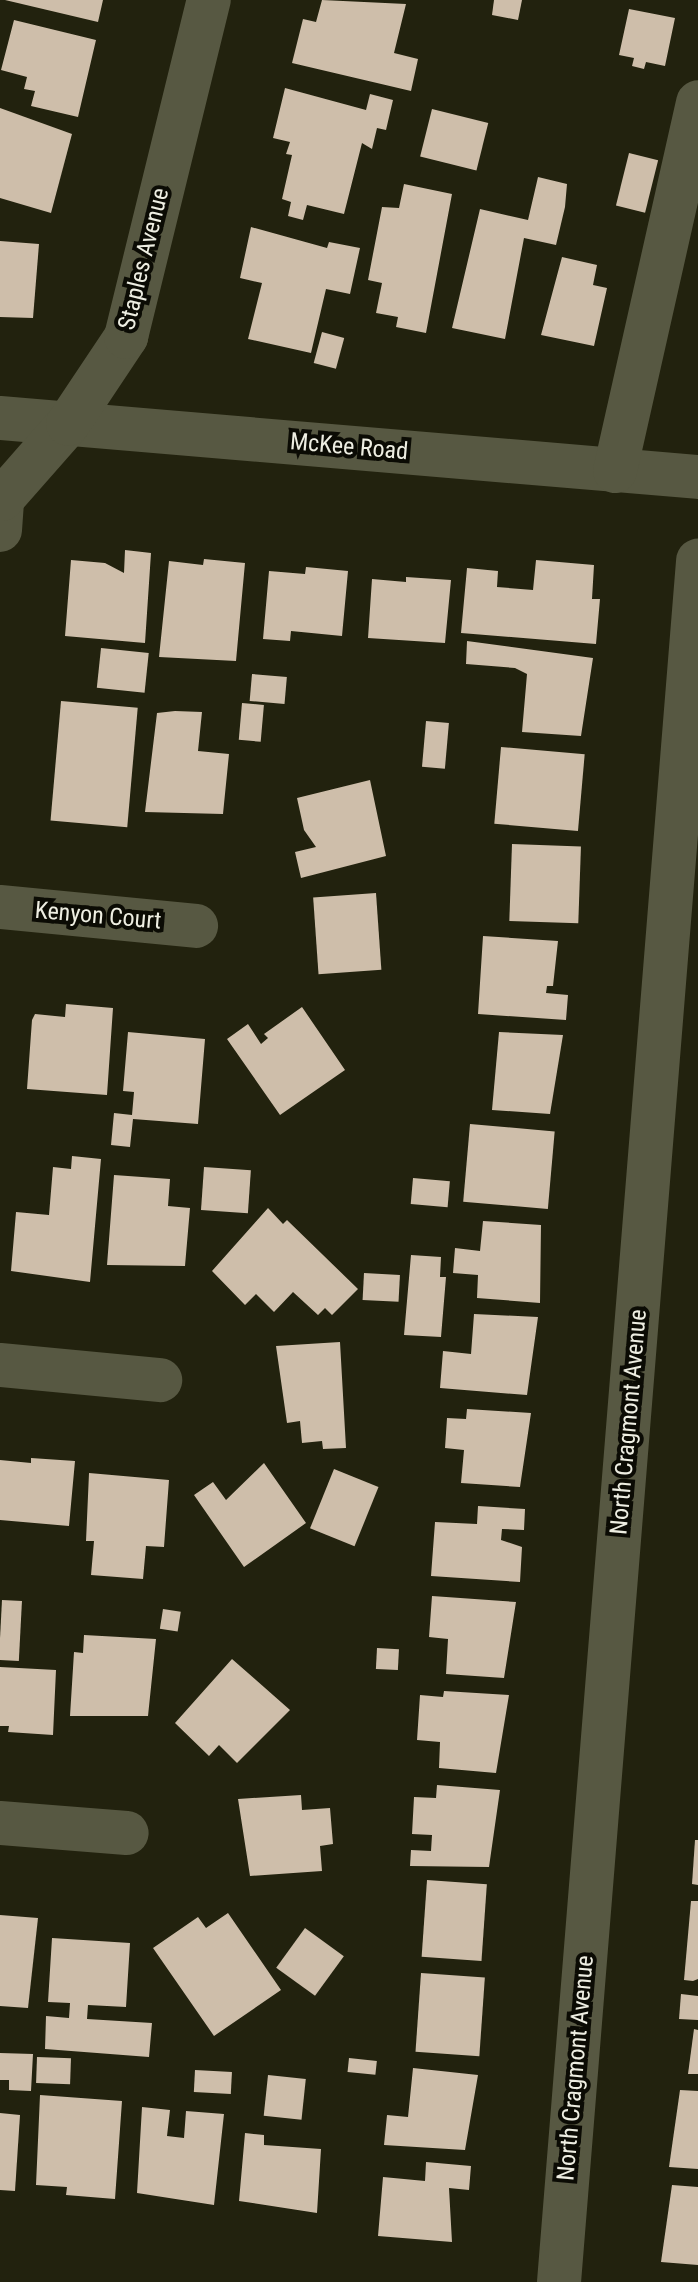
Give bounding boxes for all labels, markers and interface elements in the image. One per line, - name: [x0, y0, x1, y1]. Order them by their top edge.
- street label: Staples Avenue: [112, 185, 176, 333]
- street label: McKee Road: [289, 428, 409, 466]
- street label: Kenyon Court: [34, 896, 162, 936]
- street label: North Cragmont Avenue: [605, 1308, 653, 1536]
- street label: North Cragmont Avenue: [552, 1954, 600, 2182]

